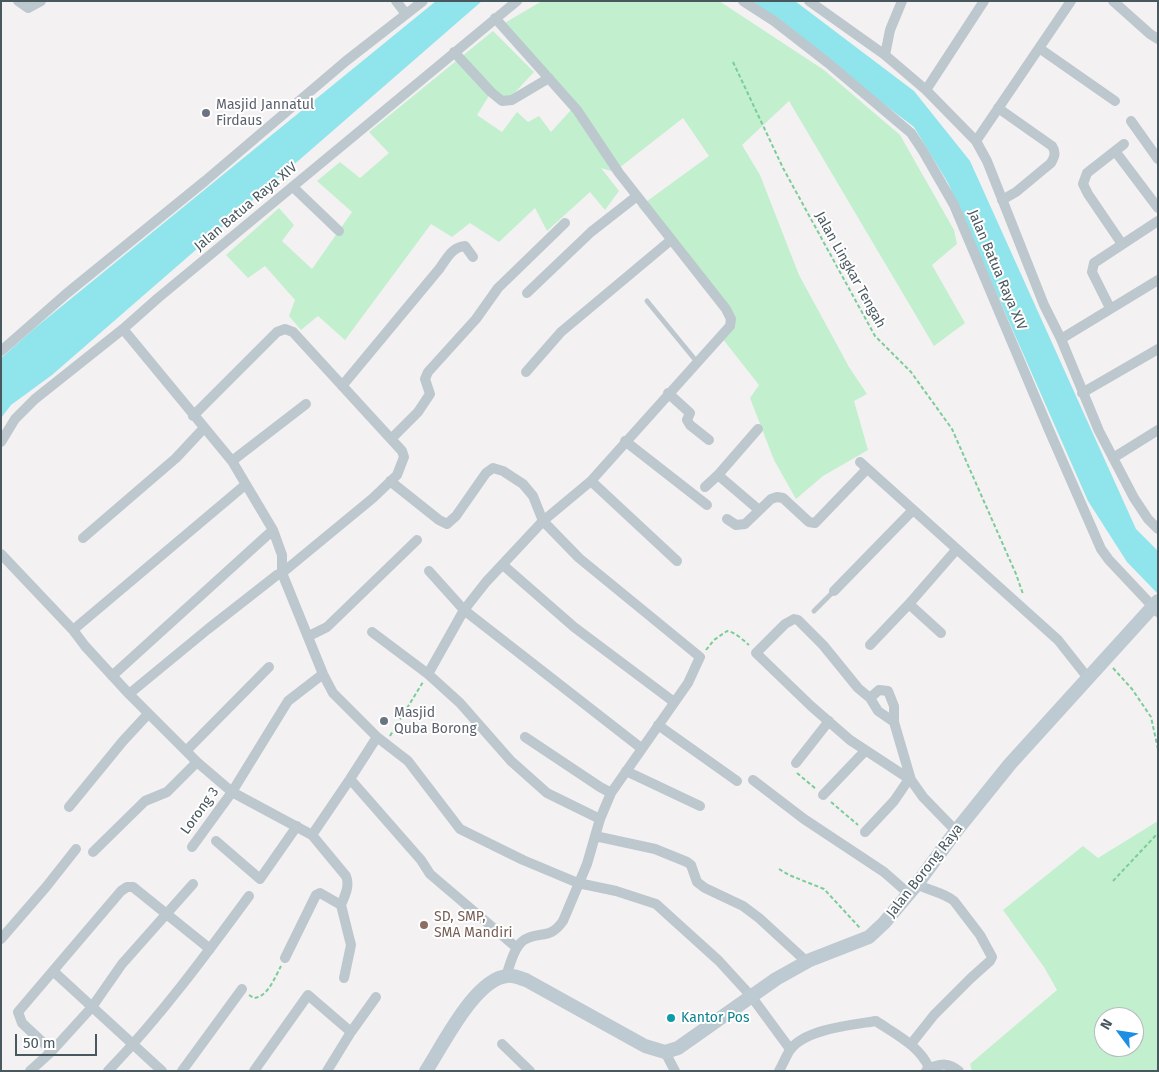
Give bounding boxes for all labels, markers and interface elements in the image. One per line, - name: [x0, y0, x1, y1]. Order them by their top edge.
- place label: Masjid Jannatul Firdaus: [216, 97, 314, 130]
- marker: Masjid Jannatul Firdaus: [200, 107, 212, 119]
- street label: Jalan Batua Raya XIV: [191, 159, 301, 255]
- street label: Jalan Batua Raya XIV: [964, 207, 1030, 333]
- street label: Jalan Lingkar Tengah: [811, 209, 889, 331]
- place label: Masjid Quba Borong: [394, 705, 477, 738]
- marker: Masjid Quba Borong: [378, 715, 390, 727]
- street label: Lorong 3: [177, 784, 223, 838]
- street label: Jalan Borong Raya: [883, 821, 967, 921]
- place label: SD, SMP, SMA Mandiri: [434, 909, 512, 942]
- marker: SD, SMP, SMA Mandiri: [418, 919, 430, 931]
- north arrow: [1094, 1007, 1144, 1057]
- place label: Kantor Pos: [681, 1010, 750, 1026]
- marker: Kantor Pos: [665, 1012, 677, 1024]
- text: N: [1097, 1016, 1116, 1033]
- scale bar: [18, 1024, 100, 1056]
- text: 50 m: [23, 1034, 56, 1052]

